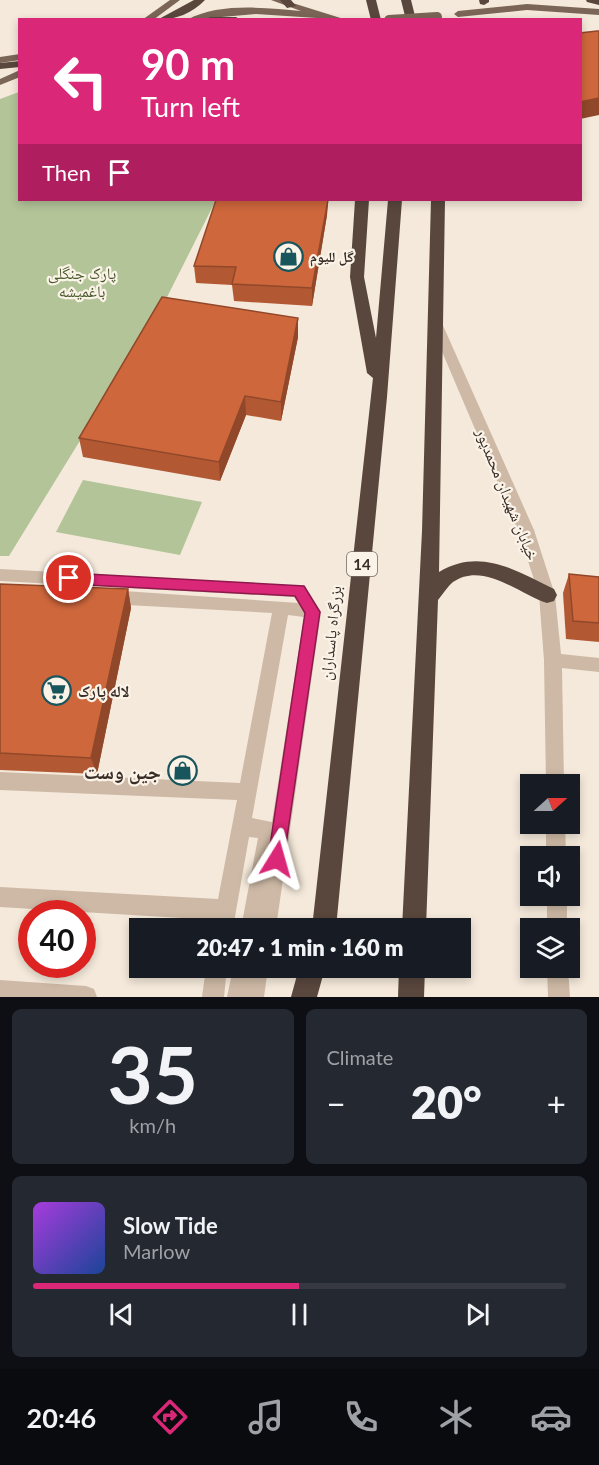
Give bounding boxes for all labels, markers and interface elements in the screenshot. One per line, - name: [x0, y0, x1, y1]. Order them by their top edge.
- text: 90 m: [141, 39, 235, 89]
- icon: left: [42, 42, 120, 120]
- text: Turn left: [141, 90, 240, 123]
- icon: arrive: [103, 156, 136, 189]
- text: Then: [42, 159, 91, 186]
- shop icon: گل للیوم: [273, 240, 305, 272]
- place label: گل للیوم: [310, 248, 354, 267]
- park label: پارک جنگلی باغمیشه: [48, 263, 117, 300]
- street label: خیابان شهیدان محمدپور: [471, 424, 543, 563]
- pin: [43, 552, 94, 603]
- road number: 14: [347, 552, 377, 576]
- icon: arrive: [52, 561, 85, 594]
- street label: بزرگراه پاسداران: [316, 585, 346, 682]
- supermarket icon: لاله پارک: [41, 674, 73, 706]
- place label: لاله پارک: [78, 681, 130, 701]
- shop icon: جین وست: [166, 755, 198, 787]
- place label: جین وست: [84, 759, 161, 785]
- north arrow: [520, 774, 580, 834]
- map controls: [520, 774, 580, 978]
- position arrow: [245, 827, 309, 891]
- button: sound: [520, 846, 580, 906]
- speed limit sign: 40: [18, 900, 96, 978]
- button: layers: [520, 918, 580, 978]
- text: 20:47 · 1 min · 160 m: [197, 934, 403, 961]
- text: 35: [108, 1027, 198, 1121]
- text: Climate: [327, 1045, 393, 1069]
- text: 20°: [411, 1075, 482, 1129]
- text: −: [327, 1083, 346, 1123]
- text: +: [547, 1083, 566, 1123]
- text: km/h: [129, 1113, 176, 1137]
- text: Slow Tide: [123, 1212, 218, 1239]
- text: Marlow: [123, 1239, 190, 1263]
- icon: previous: [105, 1298, 138, 1331]
- icon: pause: [283, 1298, 316, 1331]
- icon: next: [461, 1298, 494, 1331]
- icon: directions: [149, 1396, 191, 1438]
- icon: music: [245, 1396, 287, 1438]
- icon: phone: [340, 1396, 382, 1438]
- icon: climate: [435, 1396, 477, 1438]
- icon: car: [530, 1396, 572, 1438]
- text: 20:46: [27, 1401, 96, 1434]

